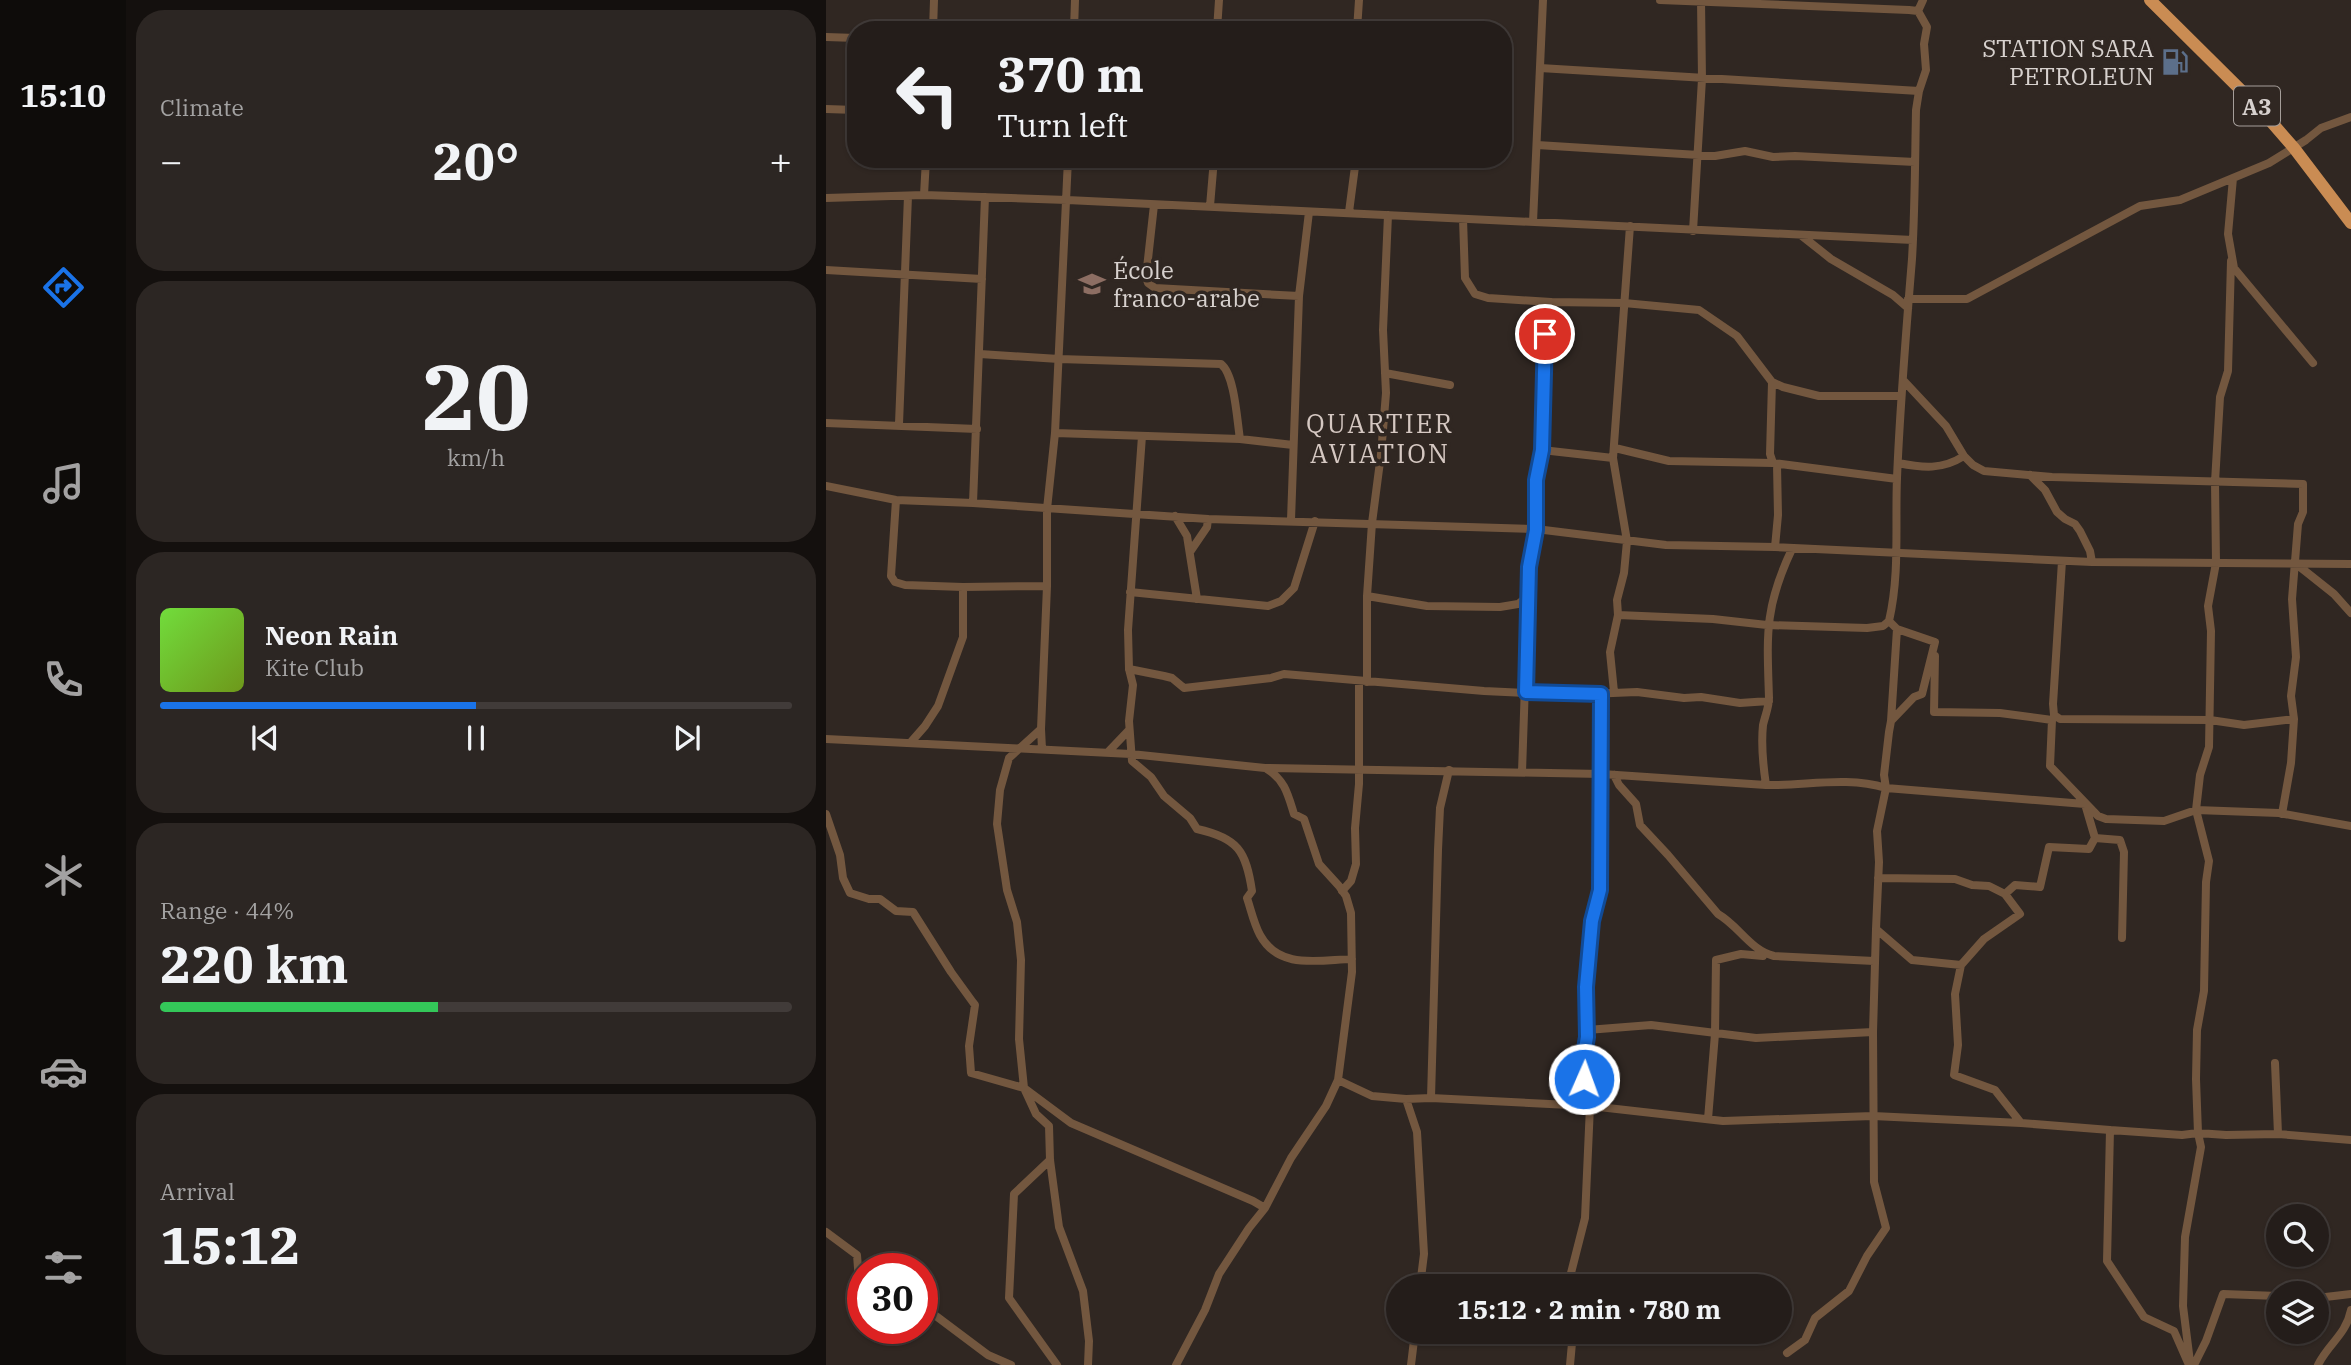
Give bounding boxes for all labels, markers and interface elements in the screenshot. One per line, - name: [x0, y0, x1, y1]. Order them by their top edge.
- place label: STATION SARA PETROLEUN: [1982, 32, 2155, 92]
- text: 370 m: [997, 42, 1144, 105]
- fuel station icon: STATION SARA PETROLEUN: [2160, 47, 2190, 77]
- icon: left: [882, 49, 973, 140]
- text: 15:10: [20, 74, 106, 116]
- road number: A3: [2234, 86, 2280, 125]
- text: Climate: [160, 92, 244, 122]
- text: Turn left: [997, 104, 1128, 146]
- text: 20°: [433, 127, 519, 194]
- text: −: [160, 136, 183, 185]
- text: +: [769, 136, 792, 185]
- place label: École franco-arabe: [1113, 254, 1260, 314]
- icon: directions: [39, 263, 88, 312]
- school or university icon: École franco-arabe: [1077, 269, 1107, 299]
- pin: [1515, 304, 1575, 364]
- icon: arrive: [1526, 315, 1564, 353]
- text: 20: [421, 337, 531, 455]
- district label: QUARTIER AVIATION: [1306, 406, 1454, 470]
- text: km/h: [447, 442, 505, 472]
- icon: music: [39, 459, 88, 508]
- text: Neon Rain: [265, 618, 398, 652]
- text: Kite Club: [265, 652, 364, 682]
- icon: phone: [39, 655, 88, 704]
- icon: previous: [246, 719, 284, 757]
- icon: pause: [457, 719, 495, 757]
- icon: next: [668, 719, 706, 757]
- icon: climate: [39, 851, 88, 900]
- text: Range · 44%: [160, 895, 294, 925]
- text: 220 km: [160, 930, 349, 997]
- position arrow: [1547, 1042, 1621, 1116]
- icon: car: [39, 1047, 88, 1096]
- text: Arrival: [160, 1176, 235, 1206]
- map controls: [2266, 1204, 2329, 1344]
- button: search: [2266, 1204, 2329, 1267]
- text: 15:12: [160, 1211, 301, 1278]
- icon: filters: [39, 1243, 88, 1292]
- speed limit sign: 30: [847, 1253, 938, 1344]
- button: layers: [2266, 1281, 2329, 1344]
- text: 15:12 · 2 min · 780 m: [1457, 1292, 1721, 1326]

